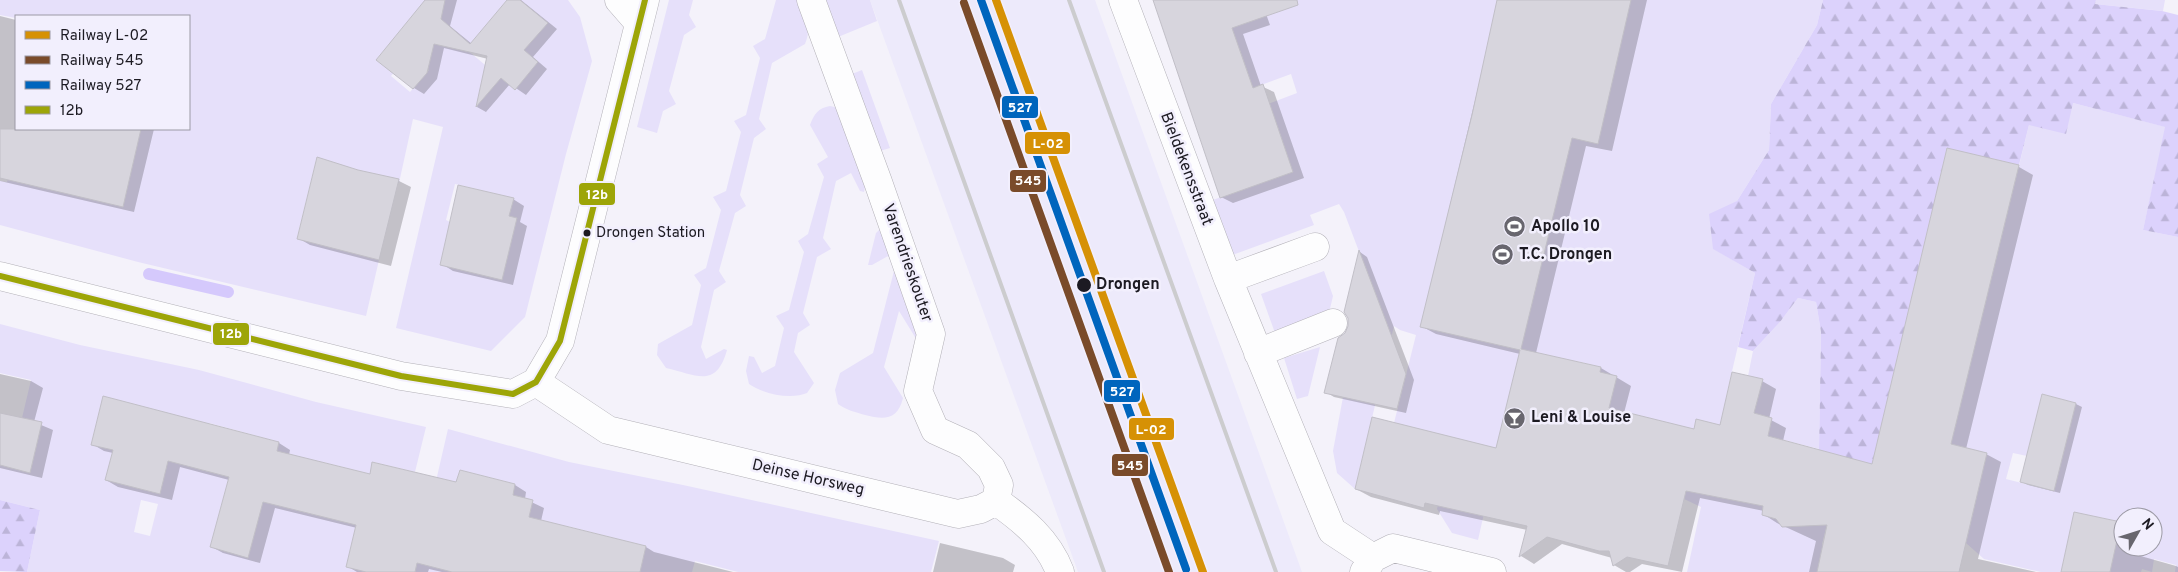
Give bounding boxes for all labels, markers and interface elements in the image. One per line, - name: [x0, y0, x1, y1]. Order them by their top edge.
- legend: [15, 15, 190, 130]
- text: Railway L-02: [60, 27, 148, 46]
- text: Railway 545: [60, 52, 144, 71]
- text: Railway 527: [60, 77, 142, 96]
- line badge: 527: [1001, 95, 1039, 119]
- text: 527: [1008, 100, 1032, 117]
- text: 12b: [60, 102, 83, 121]
- street label: Bieldekensstraat: [1155, 110, 1217, 228]
- line badge: L-02: [1024, 131, 1071, 155]
- text: L-02: [1032, 136, 1064, 153]
- line badge: 545: [1009, 169, 1047, 193]
- text: 545: [1015, 173, 1041, 190]
- line badge: 12b: [578, 182, 616, 206]
- text: 12b: [586, 187, 608, 204]
- street label: Varendrieskouter: [877, 201, 937, 325]
- sports icon: Apollo 10: [1503, 215, 1527, 239]
- place label: Apollo 10: [1531, 217, 1600, 237]
- place label: Drongen Station: [596, 224, 705, 243]
- marker: Drongen Station: [582, 228, 592, 238]
- sports icon: T.C. Drongen: [1491, 243, 1515, 267]
- place label: T.C. Drongen: [1519, 245, 1612, 265]
- place label: Drongen: [1096, 275, 1160, 295]
- marker: Drongen: [1075, 276, 1093, 294]
- line badge: 12b: [212, 322, 250, 346]
- text: 12b: [220, 326, 242, 343]
- line badge: 527: [1103, 379, 1141, 403]
- text: 527: [1110, 384, 1134, 401]
- bar icon: Leni & Louise: [1503, 406, 1527, 430]
- place label: Leni & Louise: [1531, 408, 1631, 428]
- line badge: L-02: [1128, 417, 1175, 441]
- text: L-02: [1135, 422, 1167, 439]
- line badge: 545: [1111, 453, 1149, 477]
- street label: Deinse Horsweg: [750, 455, 866, 501]
- text: 545: [1117, 458, 1143, 475]
- north arrow: [2113, 507, 2163, 557]
- text: N: [2137, 516, 2157, 534]

